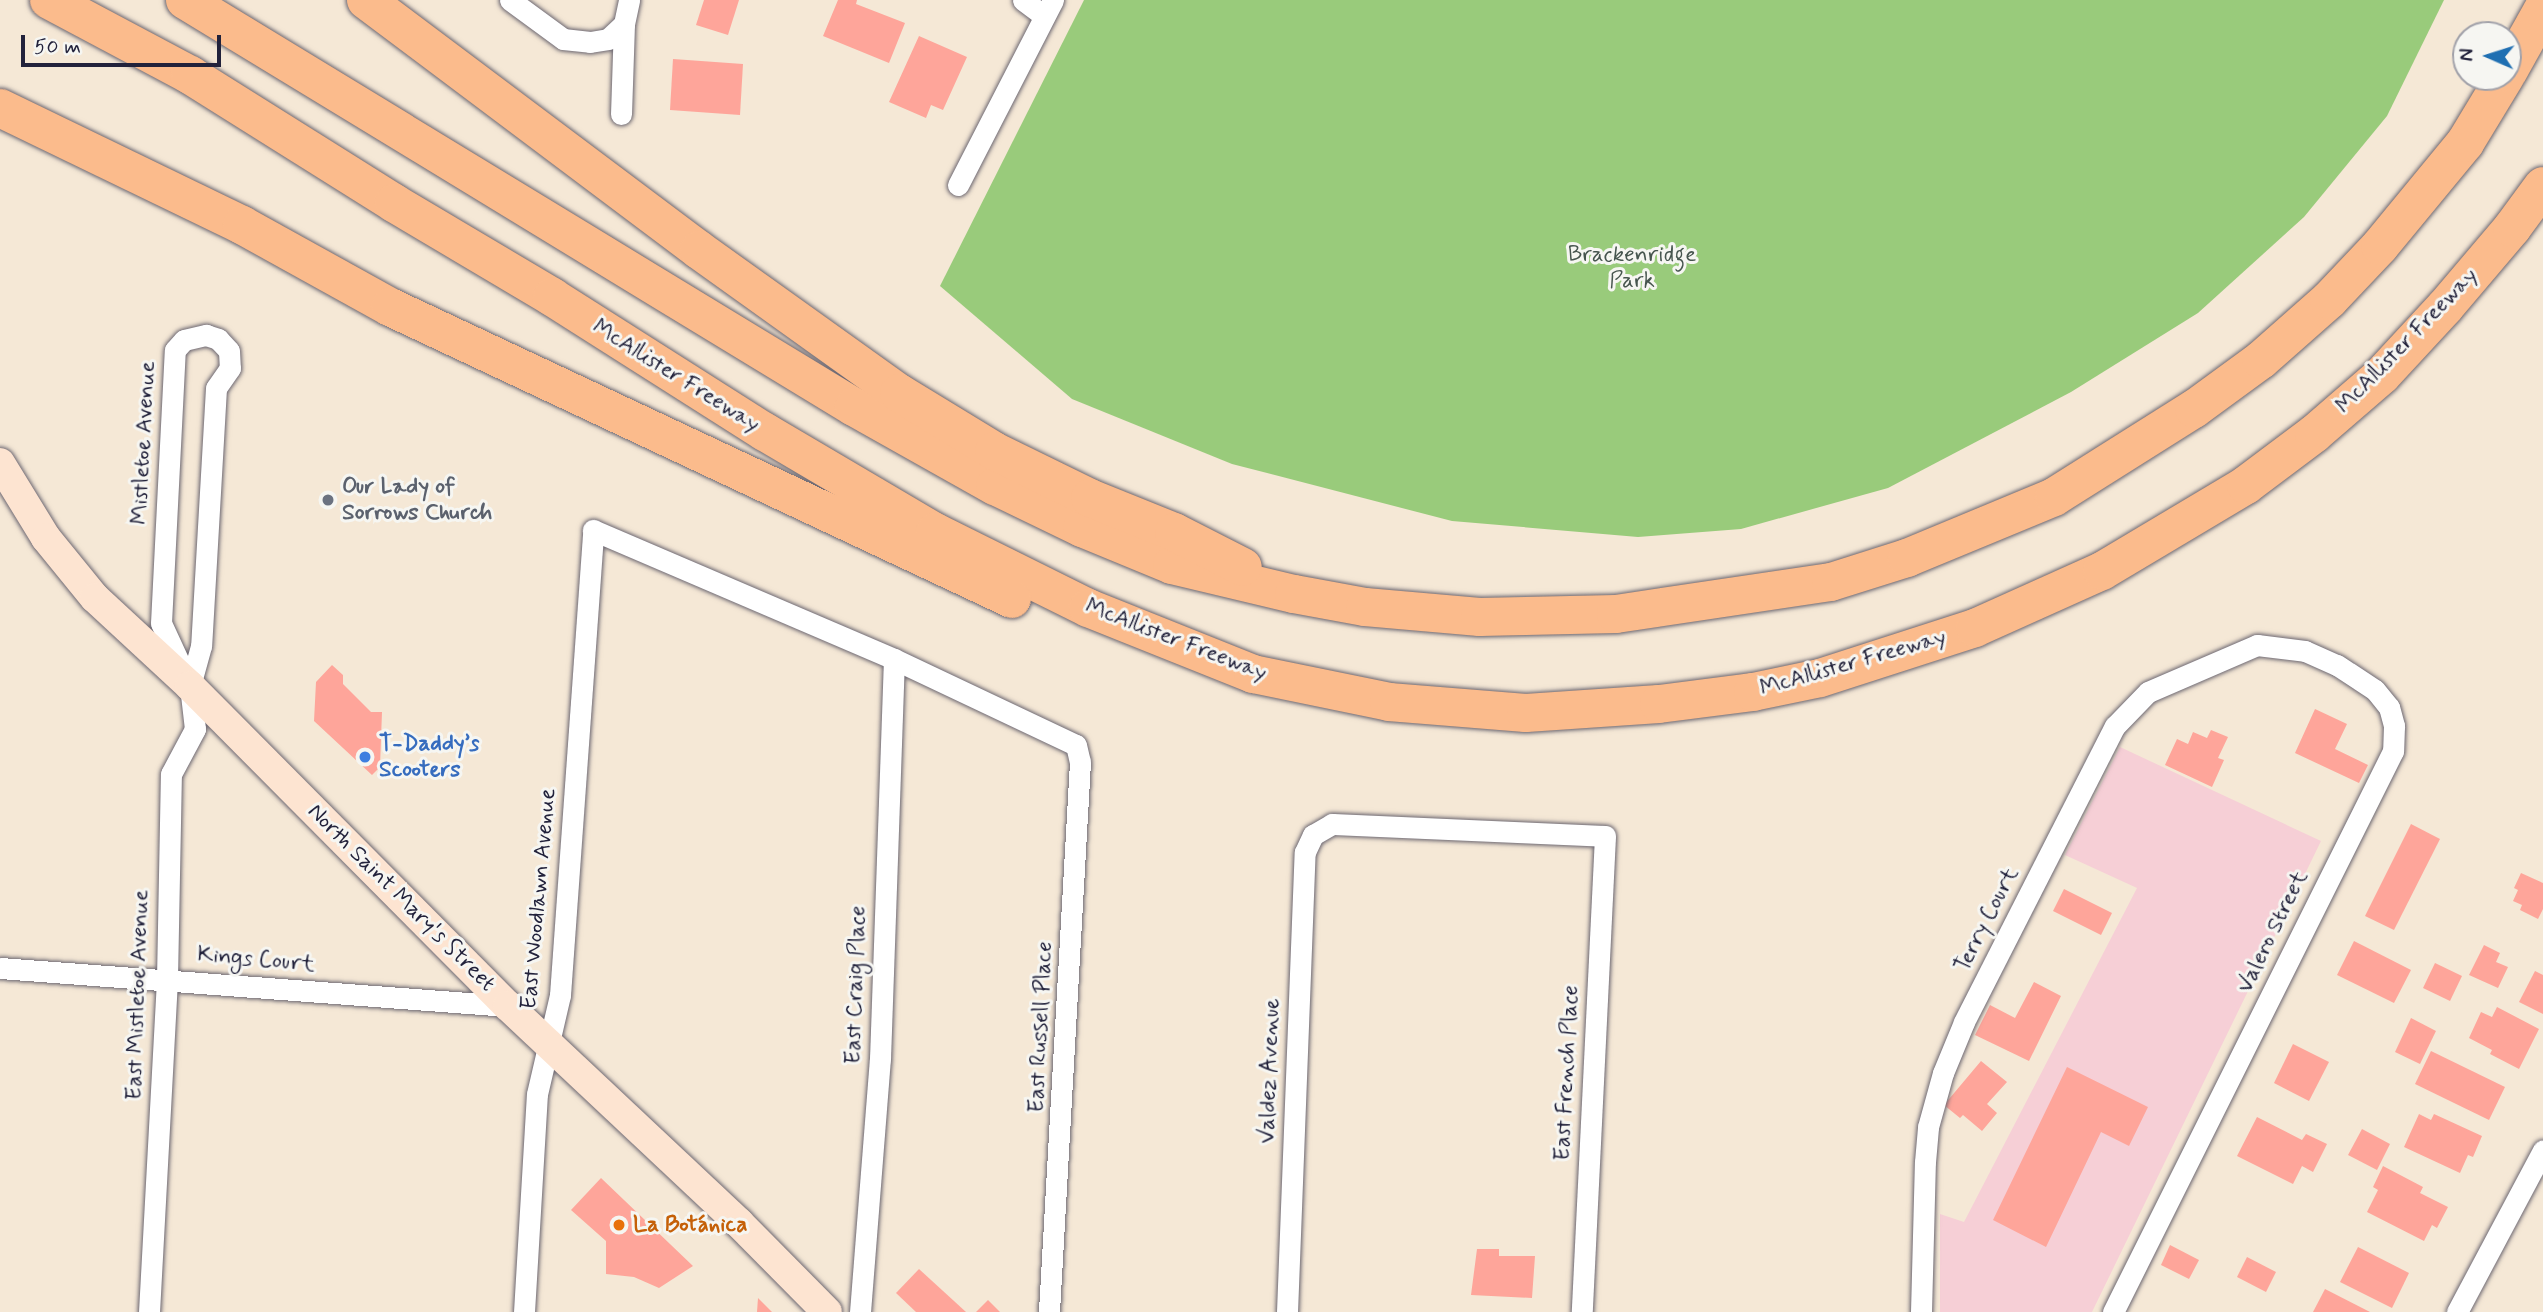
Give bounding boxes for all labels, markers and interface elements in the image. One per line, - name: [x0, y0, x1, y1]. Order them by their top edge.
- scale bar: [24, 21, 224, 65]
- north arrow: [2452, 21, 2522, 91]
- text: 50 m: [34, 33, 81, 61]
- text: N: [2455, 48, 2480, 62]
- park label: Brackenridge Park: [1568, 241, 1696, 295]
- street label: McAllister Freeway: [2330, 262, 2484, 420]
- street label: McAllister Freeway: [587, 313, 765, 439]
- street label: Mistletoe Avenue: [126, 361, 162, 525]
- place label: Our Lady of Sorrows Church: [342, 473, 498, 527]
- marker: Our Lady of Sorrows Church: [320, 492, 336, 508]
- street label: McAllister Freeway: [1082, 593, 1270, 687]
- street label: McAllister Freeway: [1757, 623, 1949, 703]
- place label: T-Daddy’s Scooters: [379, 730, 479, 784]
- marker: T-Daddy’s Scooters: [357, 749, 373, 765]
- street label: East Woodlawn Avenue: [516, 787, 562, 1011]
- street label: North Saint Mary's Street: [300, 797, 502, 999]
- street label: Terry Court: [1949, 863, 2025, 977]
- street label: Valero Street: [2232, 866, 2314, 998]
- street label: East Mistletoe Avenue: [121, 889, 155, 1101]
- street label: East Craig Place: [839, 905, 873, 1065]
- street label: Kings Court: [196, 941, 316, 979]
- street label: East Russell Place: [1023, 942, 1059, 1112]
- street label: East French Place: [1549, 984, 1585, 1162]
- street label: Valdez Avenue: [1254, 999, 1286, 1143]
- place label: La Botánica: [633, 1211, 746, 1239]
- marker: La Botánica: [611, 1217, 627, 1233]

